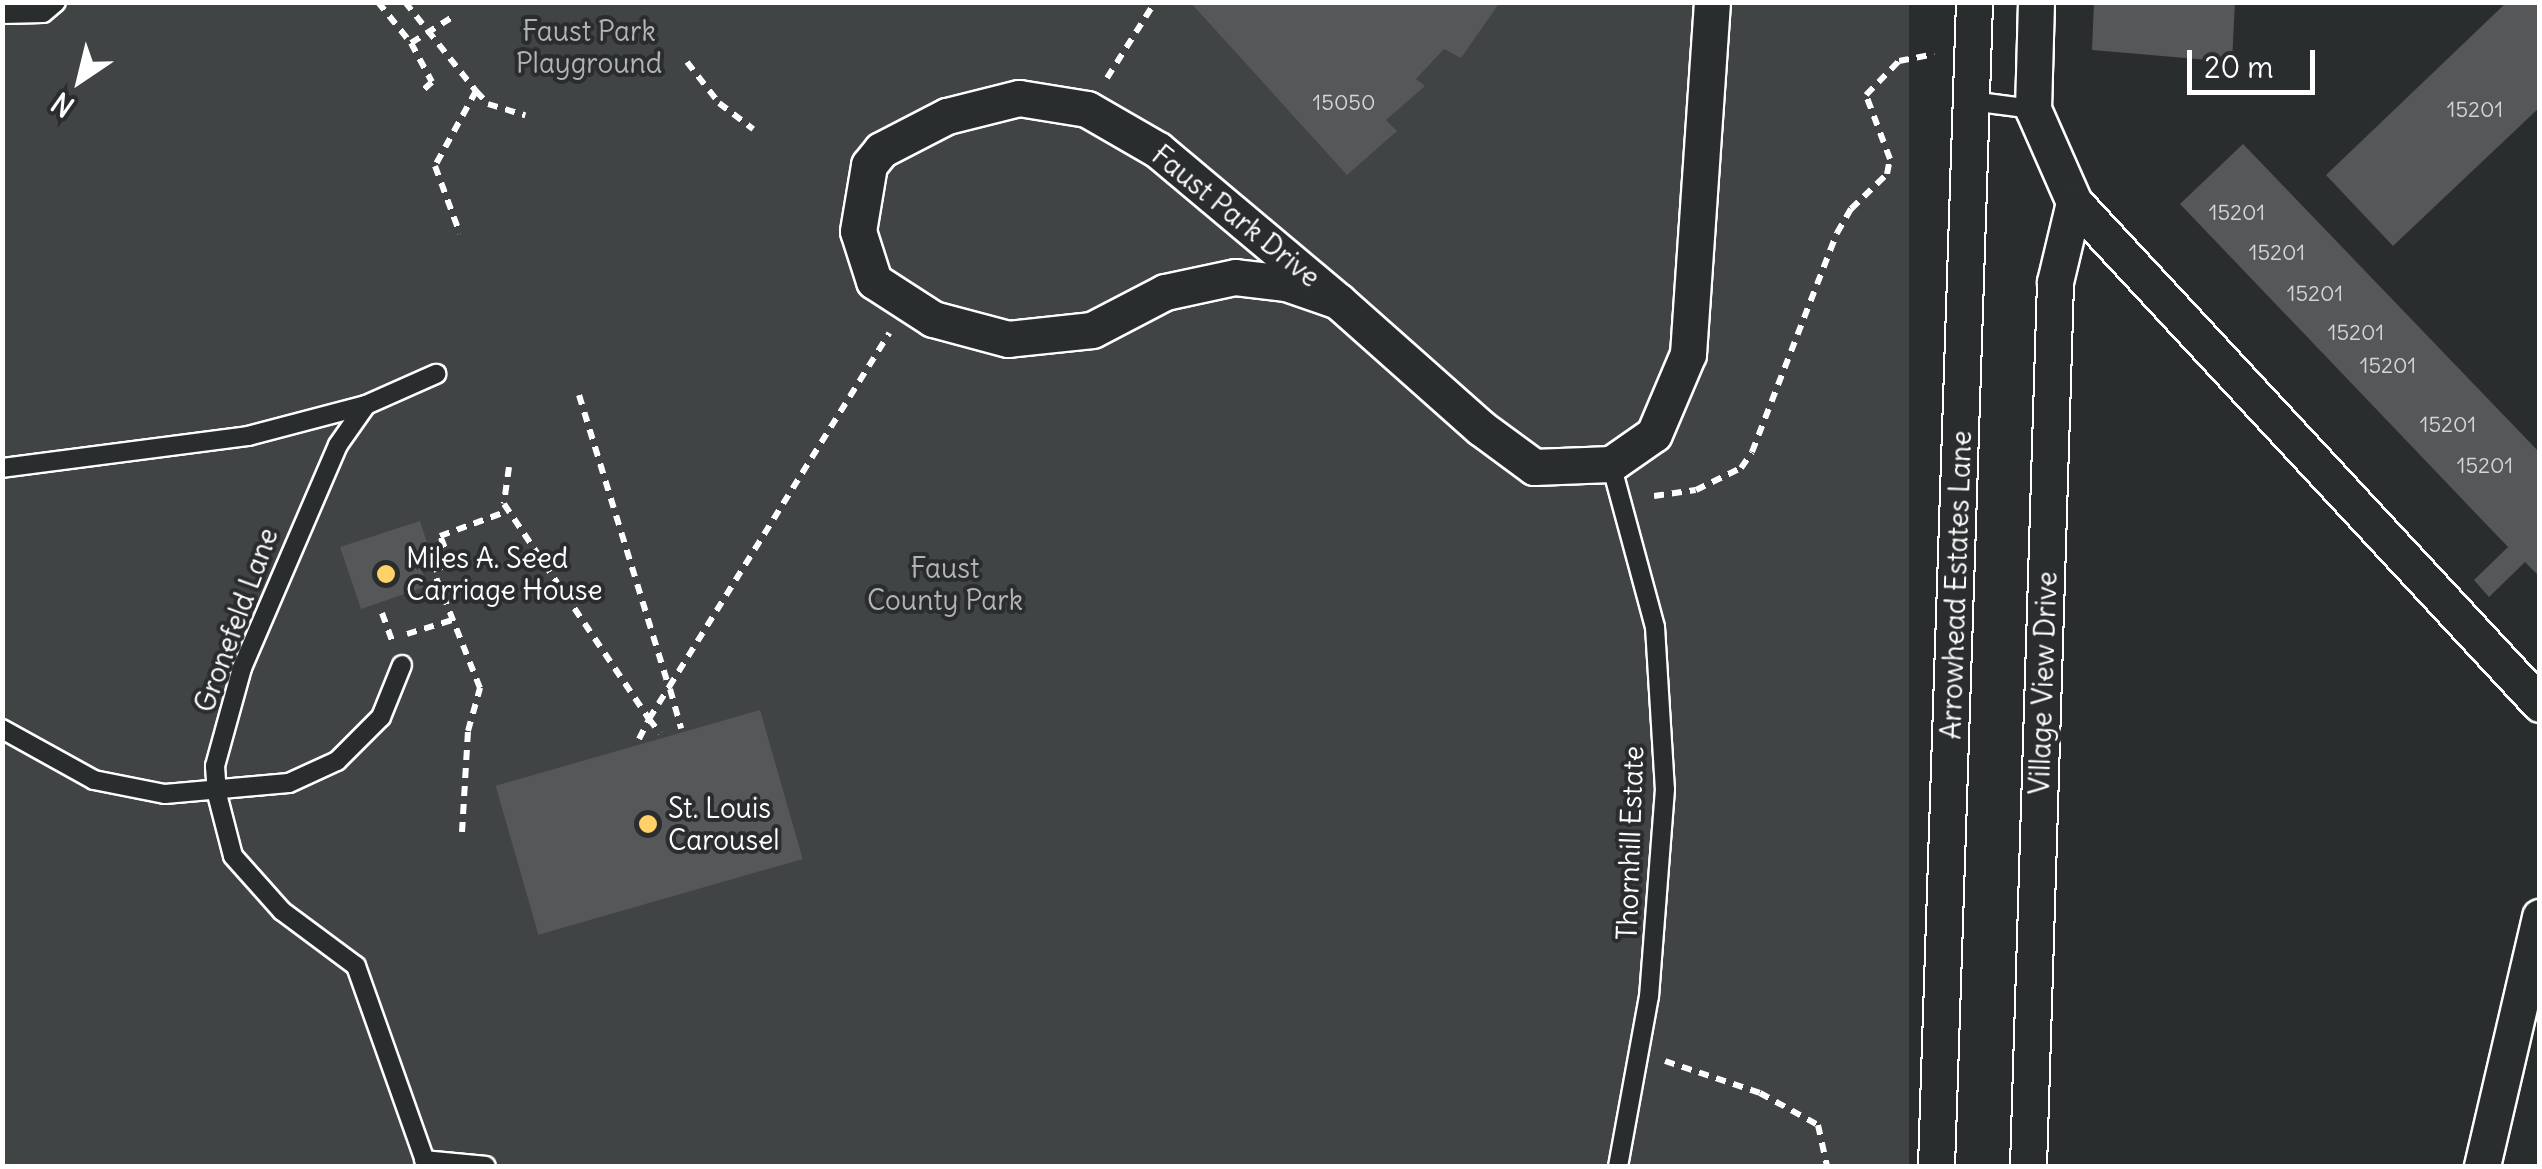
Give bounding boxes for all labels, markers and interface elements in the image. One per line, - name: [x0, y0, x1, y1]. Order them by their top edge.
- park label: Faust Park Playground: [516, 14, 662, 80]
- north arrow: [30, 30, 130, 130]
- scale bar: [2192, 30, 2320, 92]
- text: 20 m: [2204, 48, 2274, 86]
- text: N: [45, 84, 81, 125]
- house number: 15050: [1313, 90, 1375, 116]
- house number: 15201: [2447, 97, 2503, 123]
- street label: Faust Park Drive: [1145, 138, 1327, 294]
- house number: 15201: [2209, 200, 2265, 226]
- house number: 15201: [2249, 240, 2305, 266]
- house number: 15201: [2287, 281, 2343, 307]
- house number: 15201: [2328, 320, 2384, 346]
- house number: 15201: [2360, 353, 2416, 379]
- house number: 15201: [2420, 412, 2476, 438]
- street label: Arrowhead Estates Lane: [1934, 430, 1978, 740]
- house number: 15201: [2457, 453, 2513, 479]
- street label: Gronefeld Lane: [187, 523, 285, 717]
- place label: Miles A. Seed Carriage House: [406, 541, 603, 607]
- park label: Faust County Park: [867, 551, 1023, 617]
- marker: Miles A. Seed Carriage House: [375, 563, 397, 585]
- street label: Village View Drive: [2022, 571, 2064, 795]
- street label: Thornhill Estate: [1610, 745, 1650, 941]
- place label: St. Louis Carousel: [668, 791, 780, 857]
- marker: St. Louis Carousel: [637, 813, 659, 835]

